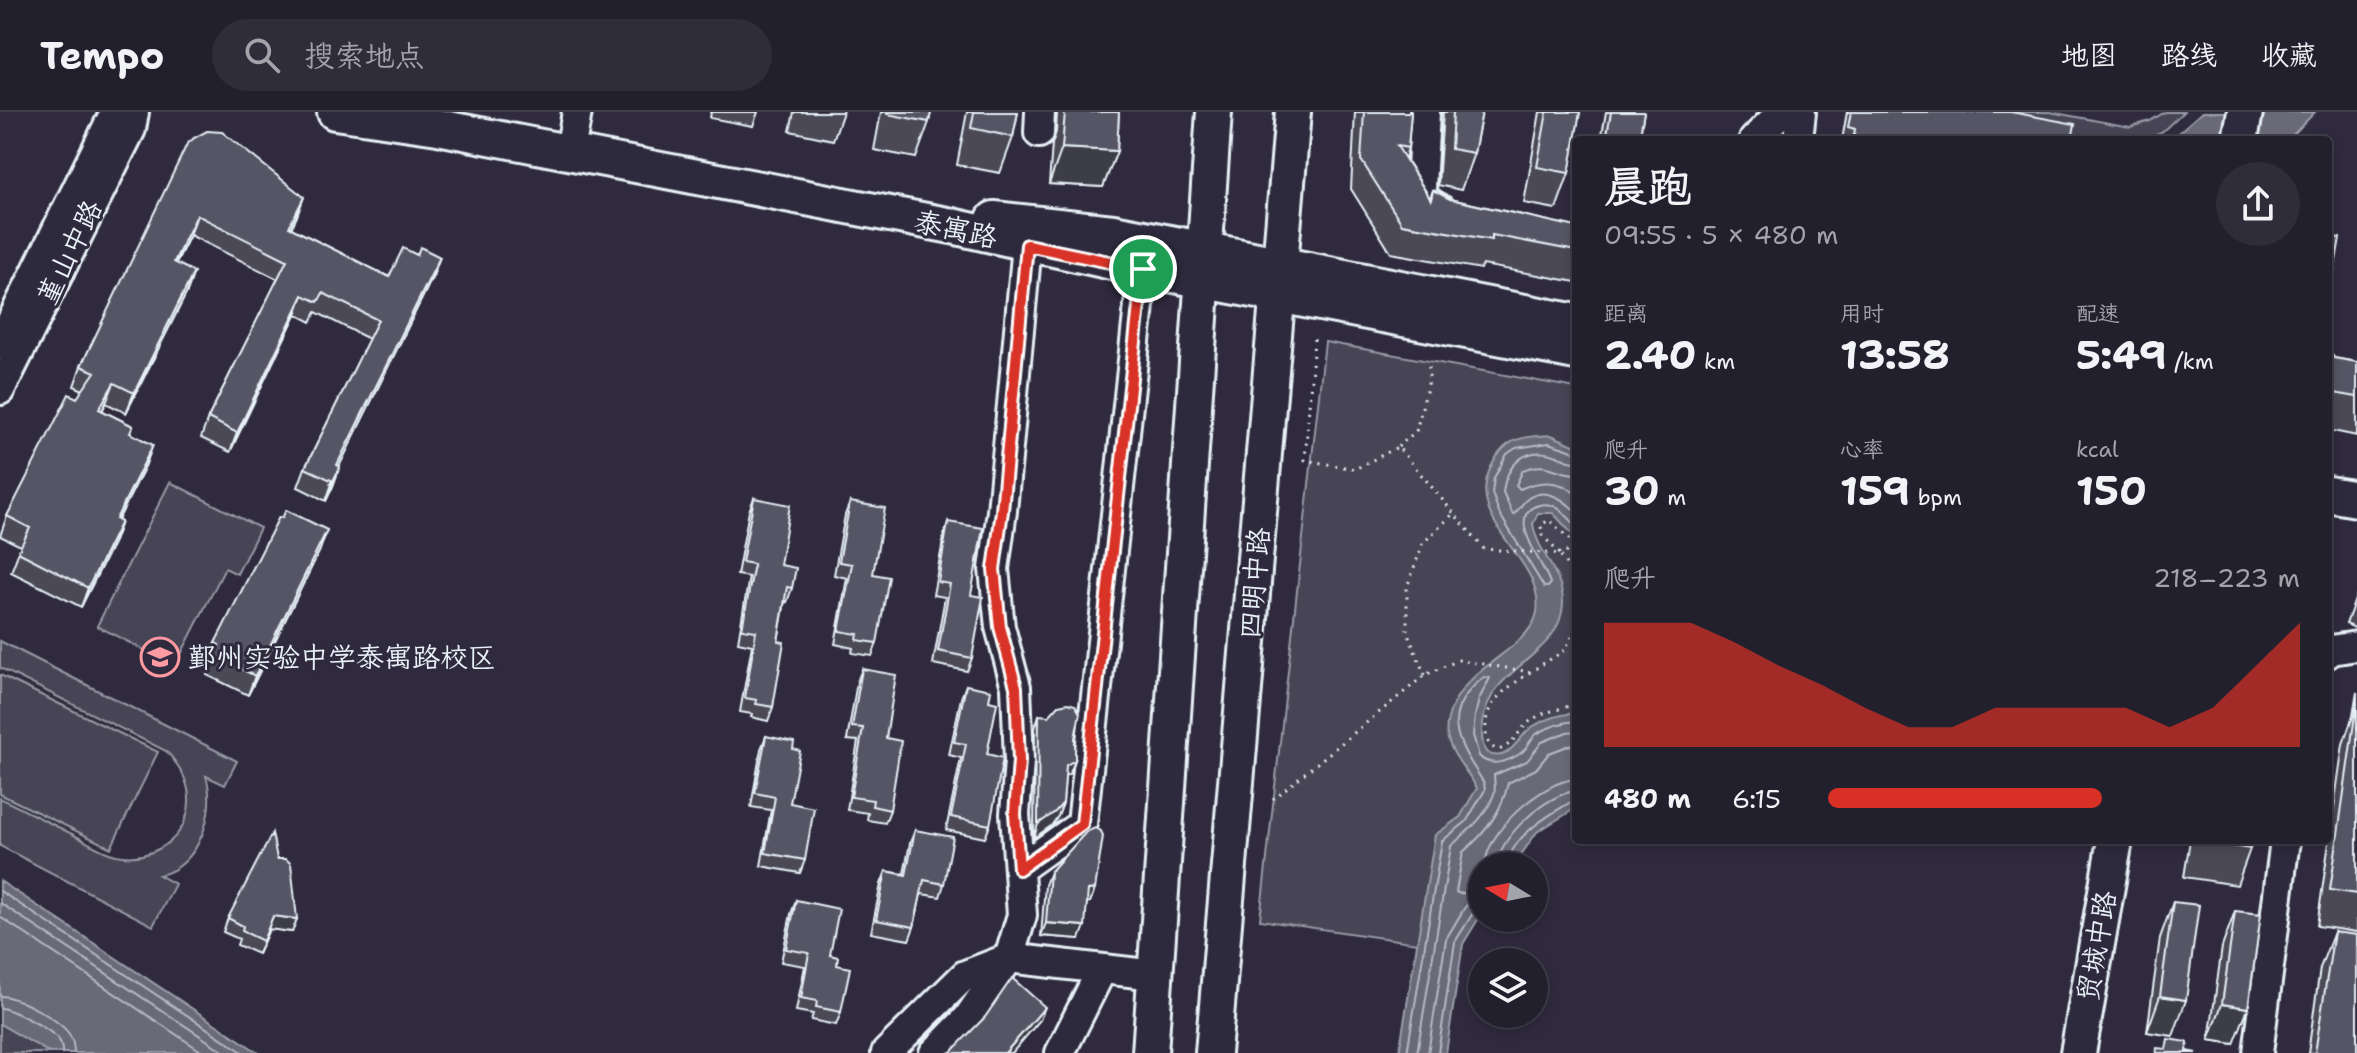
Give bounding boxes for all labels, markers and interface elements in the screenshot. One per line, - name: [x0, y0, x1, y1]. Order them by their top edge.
- search box: [212, 19, 772, 91]
- text: Tempo: [40, 30, 164, 81]
- icon: search: [240, 33, 284, 77]
- text: 搜索地点: [304, 35, 424, 76]
- text: 地图: [2061, 36, 2117, 74]
- text: 路线: [2161, 36, 2217, 74]
- text: 收藏: [2261, 36, 2317, 74]
- text: 晨跑: [1604, 157, 1692, 216]
- button: share: [2216, 162, 2300, 246]
- street label: 堇山中路: [27, 193, 111, 311]
- street label: 泰寓路: [911, 202, 1001, 256]
- text: 09:55 · 5 × 480 m: [1604, 217, 1838, 252]
- pin: [1109, 235, 1177, 303]
- icon: arrive: [1121, 247, 1165, 291]
- text: 距离: [1604, 299, 1648, 328]
- text: 用时: [1840, 299, 1884, 328]
- text: 配速: [2076, 299, 2120, 328]
- text: 2.40: [1604, 328, 1697, 382]
- text: 13:58: [1840, 328, 1950, 382]
- text: 5:49: [2076, 328, 2167, 382]
- text: km: [1697, 347, 1735, 376]
- text: /km: [2167, 347, 2214, 376]
- text: 爬升: [1604, 435, 1648, 464]
- text: 心率: [1840, 435, 1884, 464]
- text: kcal: [2076, 435, 2119, 464]
- text: 30: [1604, 464, 1660, 518]
- text: 159: [1840, 464, 1910, 518]
- text: 150: [2076, 464, 2147, 518]
- text: m: [1660, 483, 1686, 512]
- text: bpm: [1910, 483, 1962, 512]
- street label: 四明中路: [1230, 526, 1278, 640]
- text: 爬升: [1604, 560, 1656, 595]
- text: 218–223 m: [2153, 560, 2300, 595]
- school or university icon: 鄞州实验中学泰寓路校区: [139, 636, 181, 678]
- place label: 鄞州实验中学泰寓路校区: [188, 638, 496, 676]
- text: 480 m: [1604, 781, 1691, 816]
- text: 6:15: [1732, 781, 1781, 816]
- north arrow: [1468, 852, 1548, 932]
- map controls: [1468, 852, 1548, 1028]
- street label: 贸城中路: [2068, 888, 2124, 1004]
- button: layers: [1468, 948, 1548, 1028]

